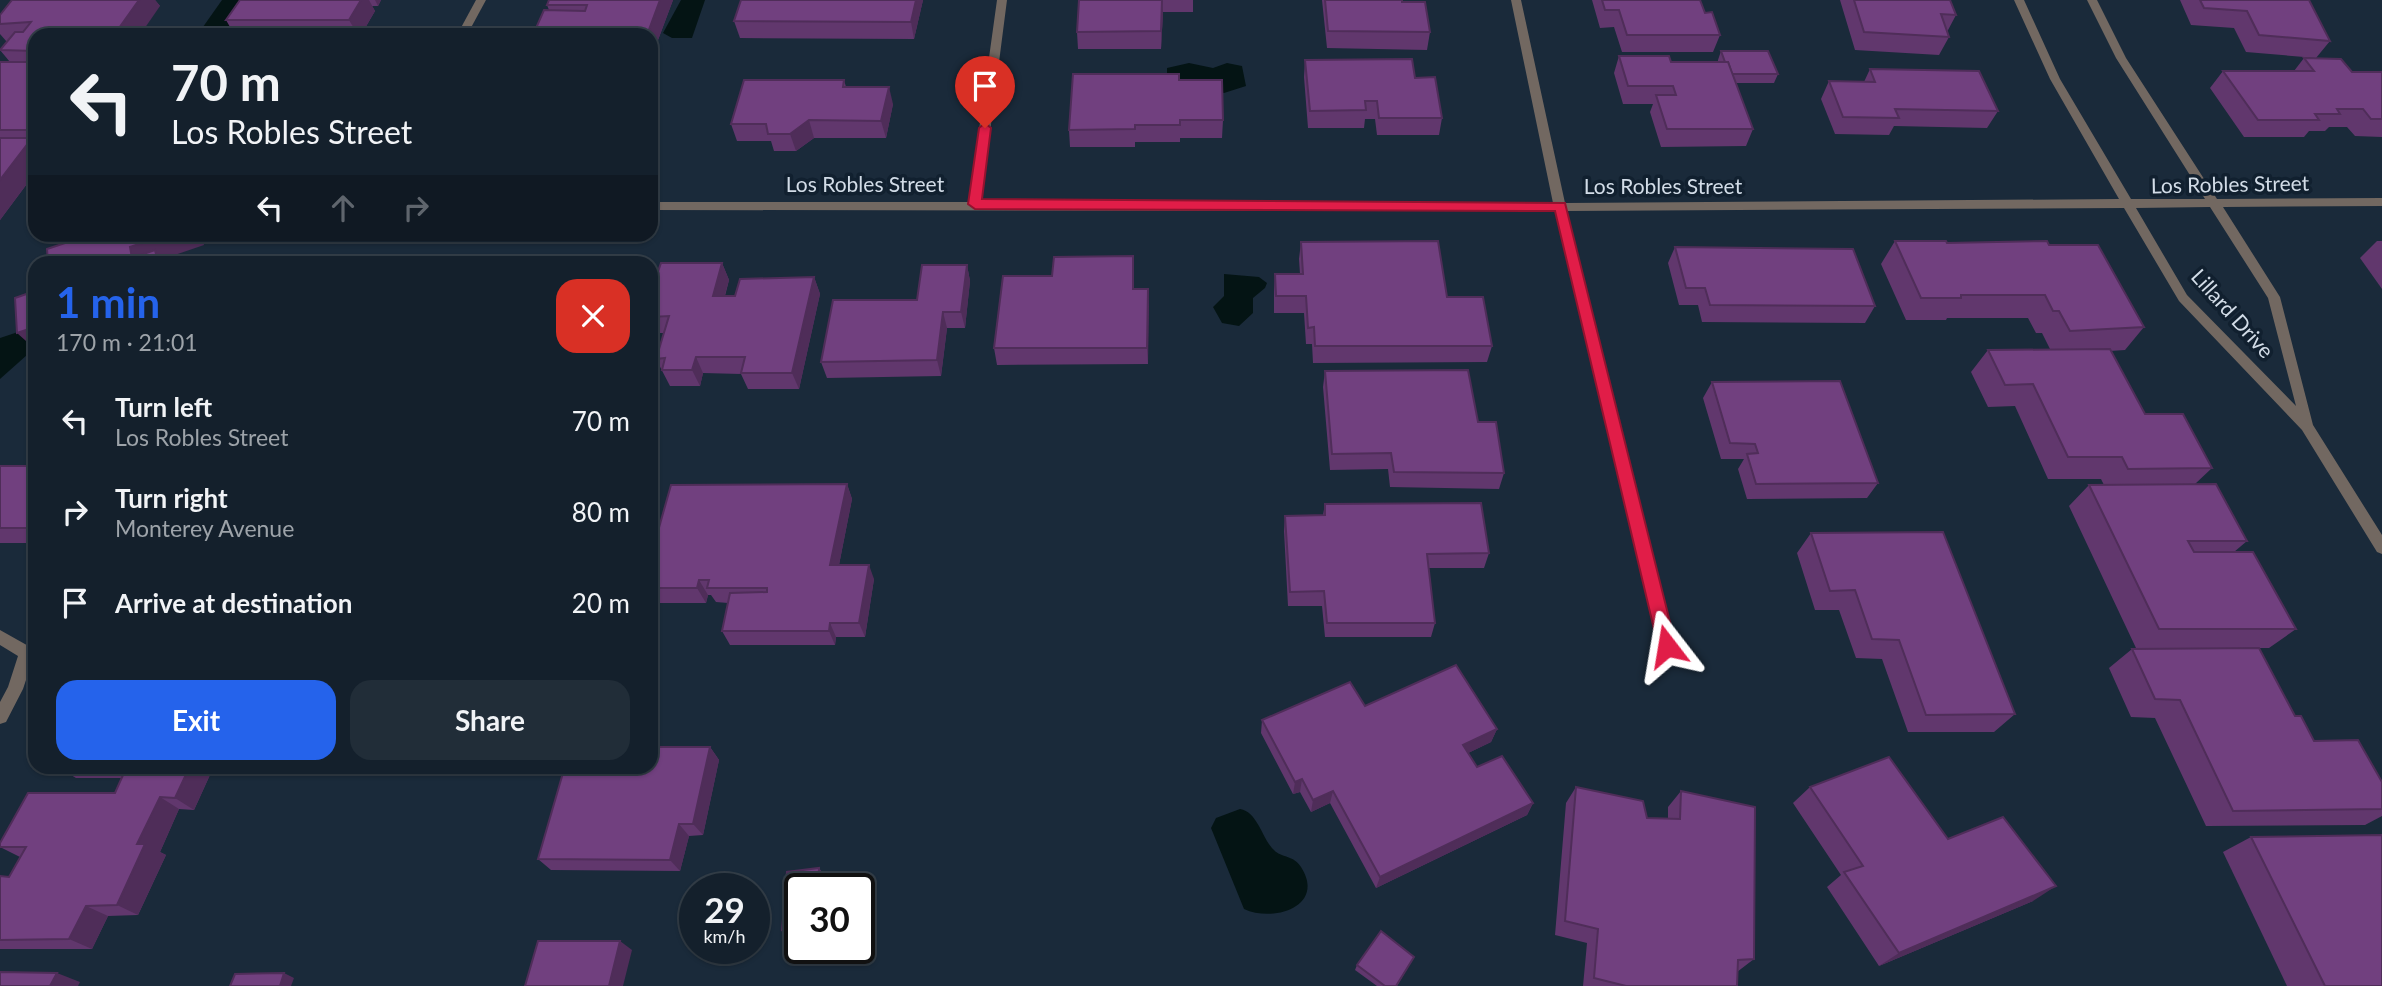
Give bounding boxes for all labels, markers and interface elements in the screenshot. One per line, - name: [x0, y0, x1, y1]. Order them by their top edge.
- text: 70 m: [171, 53, 281, 111]
- icon: left: [56, 56, 147, 147]
- pin: [955, 56, 1015, 128]
- icon: arrive: [966, 67, 1004, 105]
- text: Los Robles Street: [171, 112, 412, 151]
- street label: Los Robles Street: [2151, 170, 2310, 197]
- street label: Los Robles Street: [786, 171, 945, 196]
- street label: Los Robles Street: [1584, 173, 1743, 198]
- icon: left: [251, 189, 289, 227]
- icon: ahead: [324, 189, 362, 227]
- icon: right: [397, 189, 435, 227]
- street label: Lillard Drive: [2187, 264, 2279, 362]
- text: 1 min: [56, 277, 160, 327]
- button: close: [556, 279, 630, 353]
- text: 170 m · 21:01: [56, 328, 198, 356]
- text: Turn left: [115, 391, 212, 423]
- icon: left: [56, 402, 94, 440]
- text: 70 m: [572, 405, 630, 437]
- text: Los Robles Street: [115, 423, 288, 451]
- text: Turn right: [115, 482, 228, 514]
- icon: right: [56, 493, 94, 531]
- text: 80 m: [572, 496, 630, 528]
- text: Monterey Avenue: [115, 514, 294, 542]
- icon: arrive: [56, 584, 94, 622]
- text: Arrive at destination: [115, 587, 352, 619]
- text: 20 m: [572, 587, 630, 619]
- position arrow: [1630, 609, 1704, 683]
- button: Exit: [56, 680, 336, 760]
- button: Share: [350, 680, 630, 760]
- speed limit sign: 30: [784, 873, 875, 964]
- text: 29: [704, 888, 745, 930]
- text: km/h: [703, 925, 746, 947]

